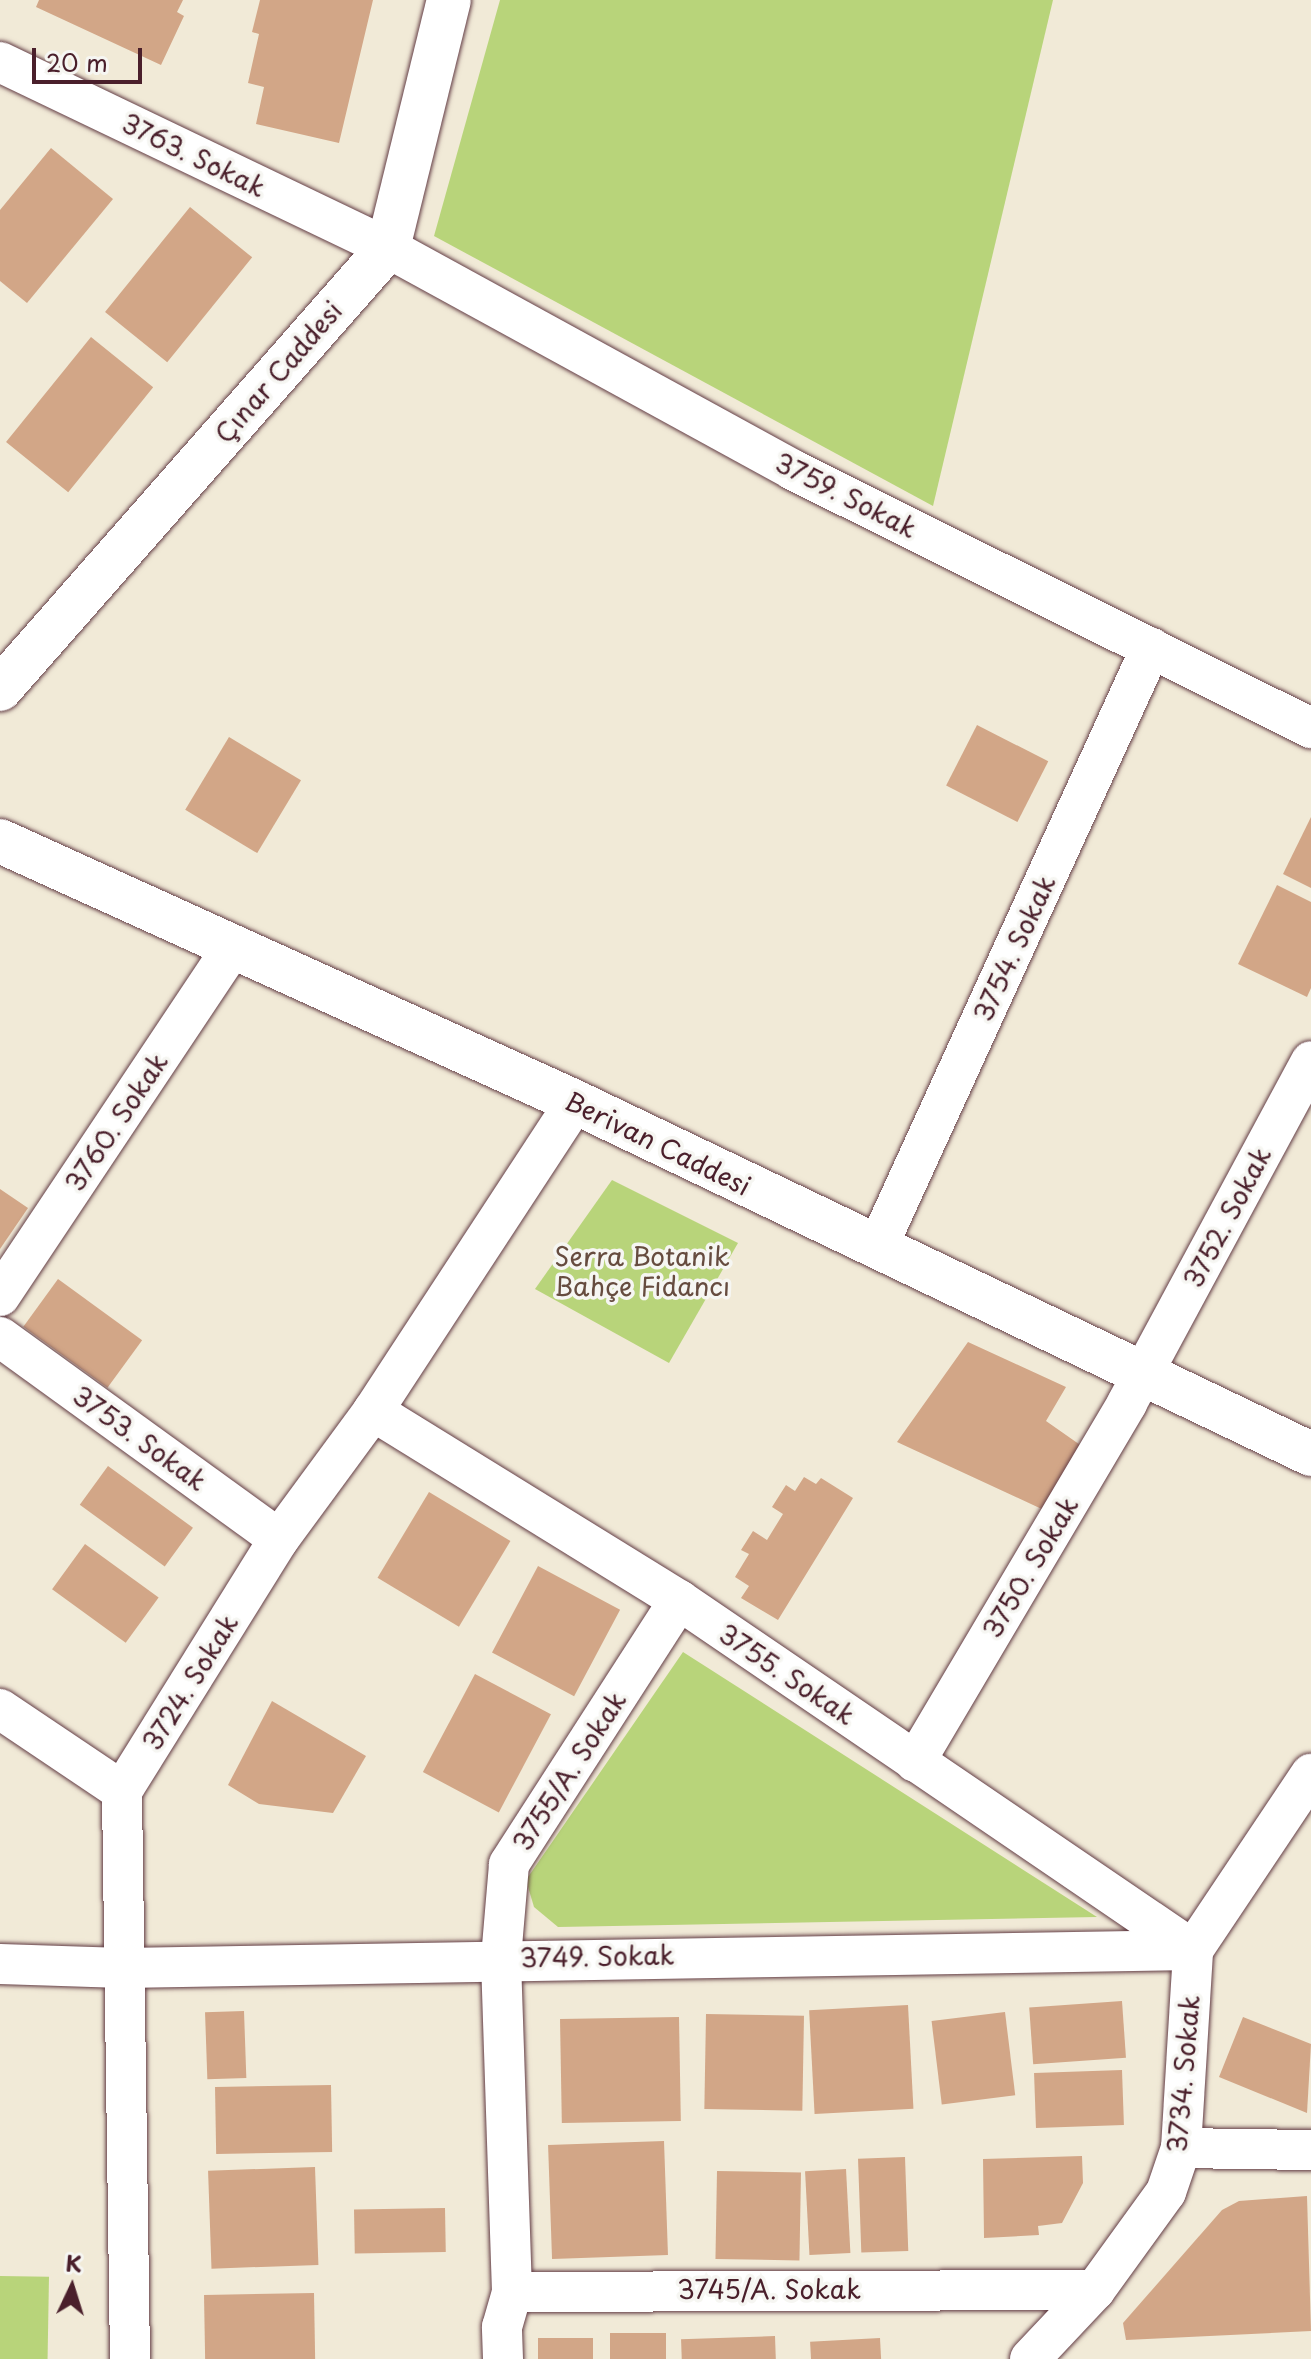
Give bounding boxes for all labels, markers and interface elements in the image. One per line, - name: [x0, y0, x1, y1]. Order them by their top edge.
- scale bar: [36, 32, 146, 82]
- text: 20 m: [46, 44, 108, 80]
- street label: 3763. Sokak: [116, 106, 272, 204]
- street label: Çınar Caddesi: [208, 295, 348, 449]
- street label: 3759. Sokak: [769, 446, 923, 544]
- street label: 3754. Sokak: [966, 870, 1062, 1026]
- street label: 3760. Sokak: [58, 1046, 174, 1198]
- street label: Berivan Caddesi: [560, 1085, 756, 1201]
- street label: 3752. Sokak: [1176, 1140, 1278, 1294]
- park label: Serra Botanik Bahçe Fidancı: [554, 1240, 730, 1302]
- street label: 3753. Sokak: [67, 1379, 213, 1497]
- street label: 3750. Sokak: [976, 1491, 1084, 1643]
- street label: 3724. Sokak: [135, 1607, 245, 1757]
- street label: 3755. Sokak: [713, 1617, 861, 1731]
- street label: 3755/A. Sokak: [505, 1684, 633, 1858]
- street label: 3749. Sokak: [519, 1939, 675, 1973]
- street label: 3734. Sokak: [1160, 1993, 1206, 2155]
- text: K: [65, 2246, 83, 2280]
- north arrow: [32, 2247, 112, 2327]
- street label: 3745/A. Sokak: [676, 2273, 862, 2305]

